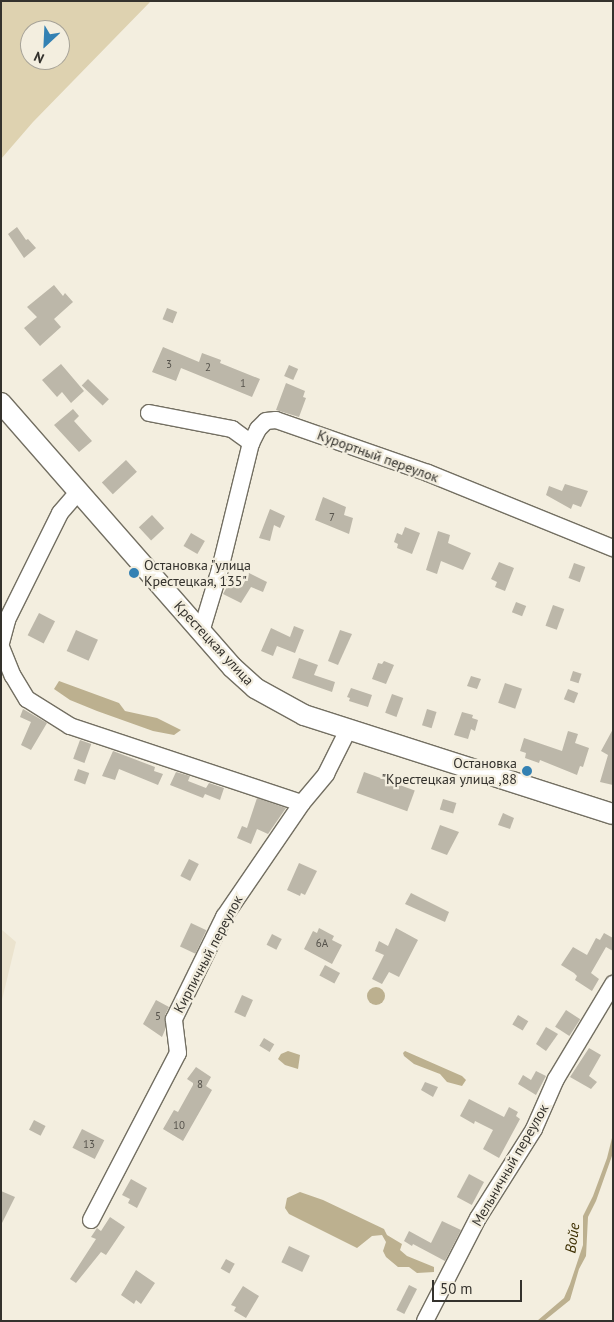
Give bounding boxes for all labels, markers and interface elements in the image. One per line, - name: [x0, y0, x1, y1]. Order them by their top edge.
- north arrow: [20, 20, 70, 70]
- text: N: [31, 48, 47, 68]
- house number: 3: [166, 357, 172, 371]
- house number: 2: [205, 360, 211, 374]
- house number: 1: [240, 376, 246, 390]
- street label: Курортный переулок: [315, 426, 441, 486]
- house number: 7: [329, 510, 335, 524]
- place label: Остановка "улица Крестецкая, 135": [144, 557, 252, 590]
- marker: Остановка "улица Крестецкая, 135": [128, 567, 140, 579]
- street label: Крестецкая улица: [171, 597, 257, 689]
- place label: Остановка "Крестецкая улица ,88: [381, 755, 517, 788]
- marker: Остановка "Крестецкая улица ,88: [521, 765, 533, 777]
- street label: Кирпичный переулок: [170, 892, 246, 1016]
- house number: 6А: [316, 936, 328, 950]
- house number: 5: [155, 1009, 161, 1023]
- house number: 8: [197, 1077, 203, 1091]
- street label: Мельничный переулок: [468, 1101, 552, 1229]
- house number: 10: [173, 1118, 185, 1132]
- house number: 13: [83, 1137, 95, 1151]
- water label: Войе: [561, 1222, 583, 1254]
- scale bar: [434, 1270, 524, 1302]
- text: 50 m: [440, 1279, 473, 1298]

